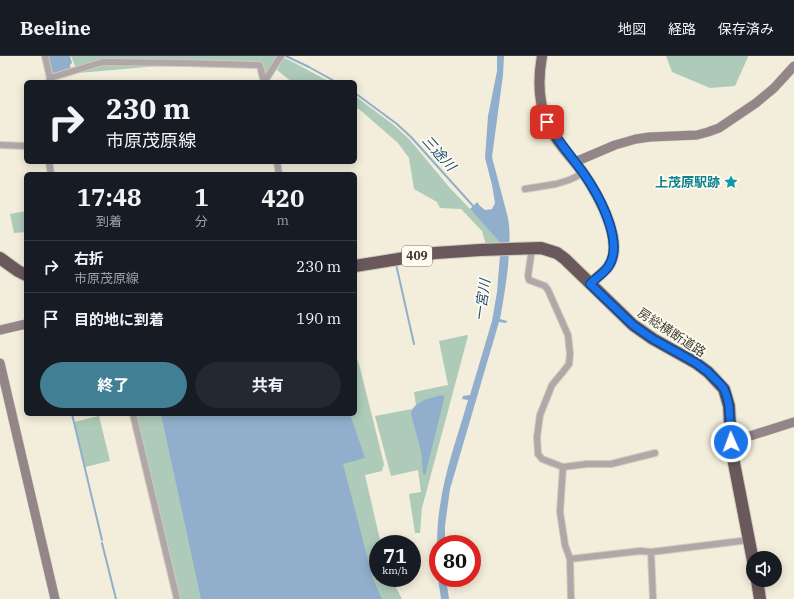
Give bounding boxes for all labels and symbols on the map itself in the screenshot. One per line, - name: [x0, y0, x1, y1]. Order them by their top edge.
- pin: [530, 105, 564, 139]
- water label: 三途川: [418, 131, 461, 176]
- place label: 上茂原駅跡: [655, 174, 720, 191]
- place icon: 上茂原駅跡: [723, 174, 739, 190]
- road number: 409: [402, 246, 432, 266]
- water label: 一宮川: [470, 276, 494, 322]
- street label: 房総横断道路: [634, 304, 709, 361]
- position arrow: [710, 421, 752, 463]
- speed limit sign: 80: [429, 535, 481, 587]

